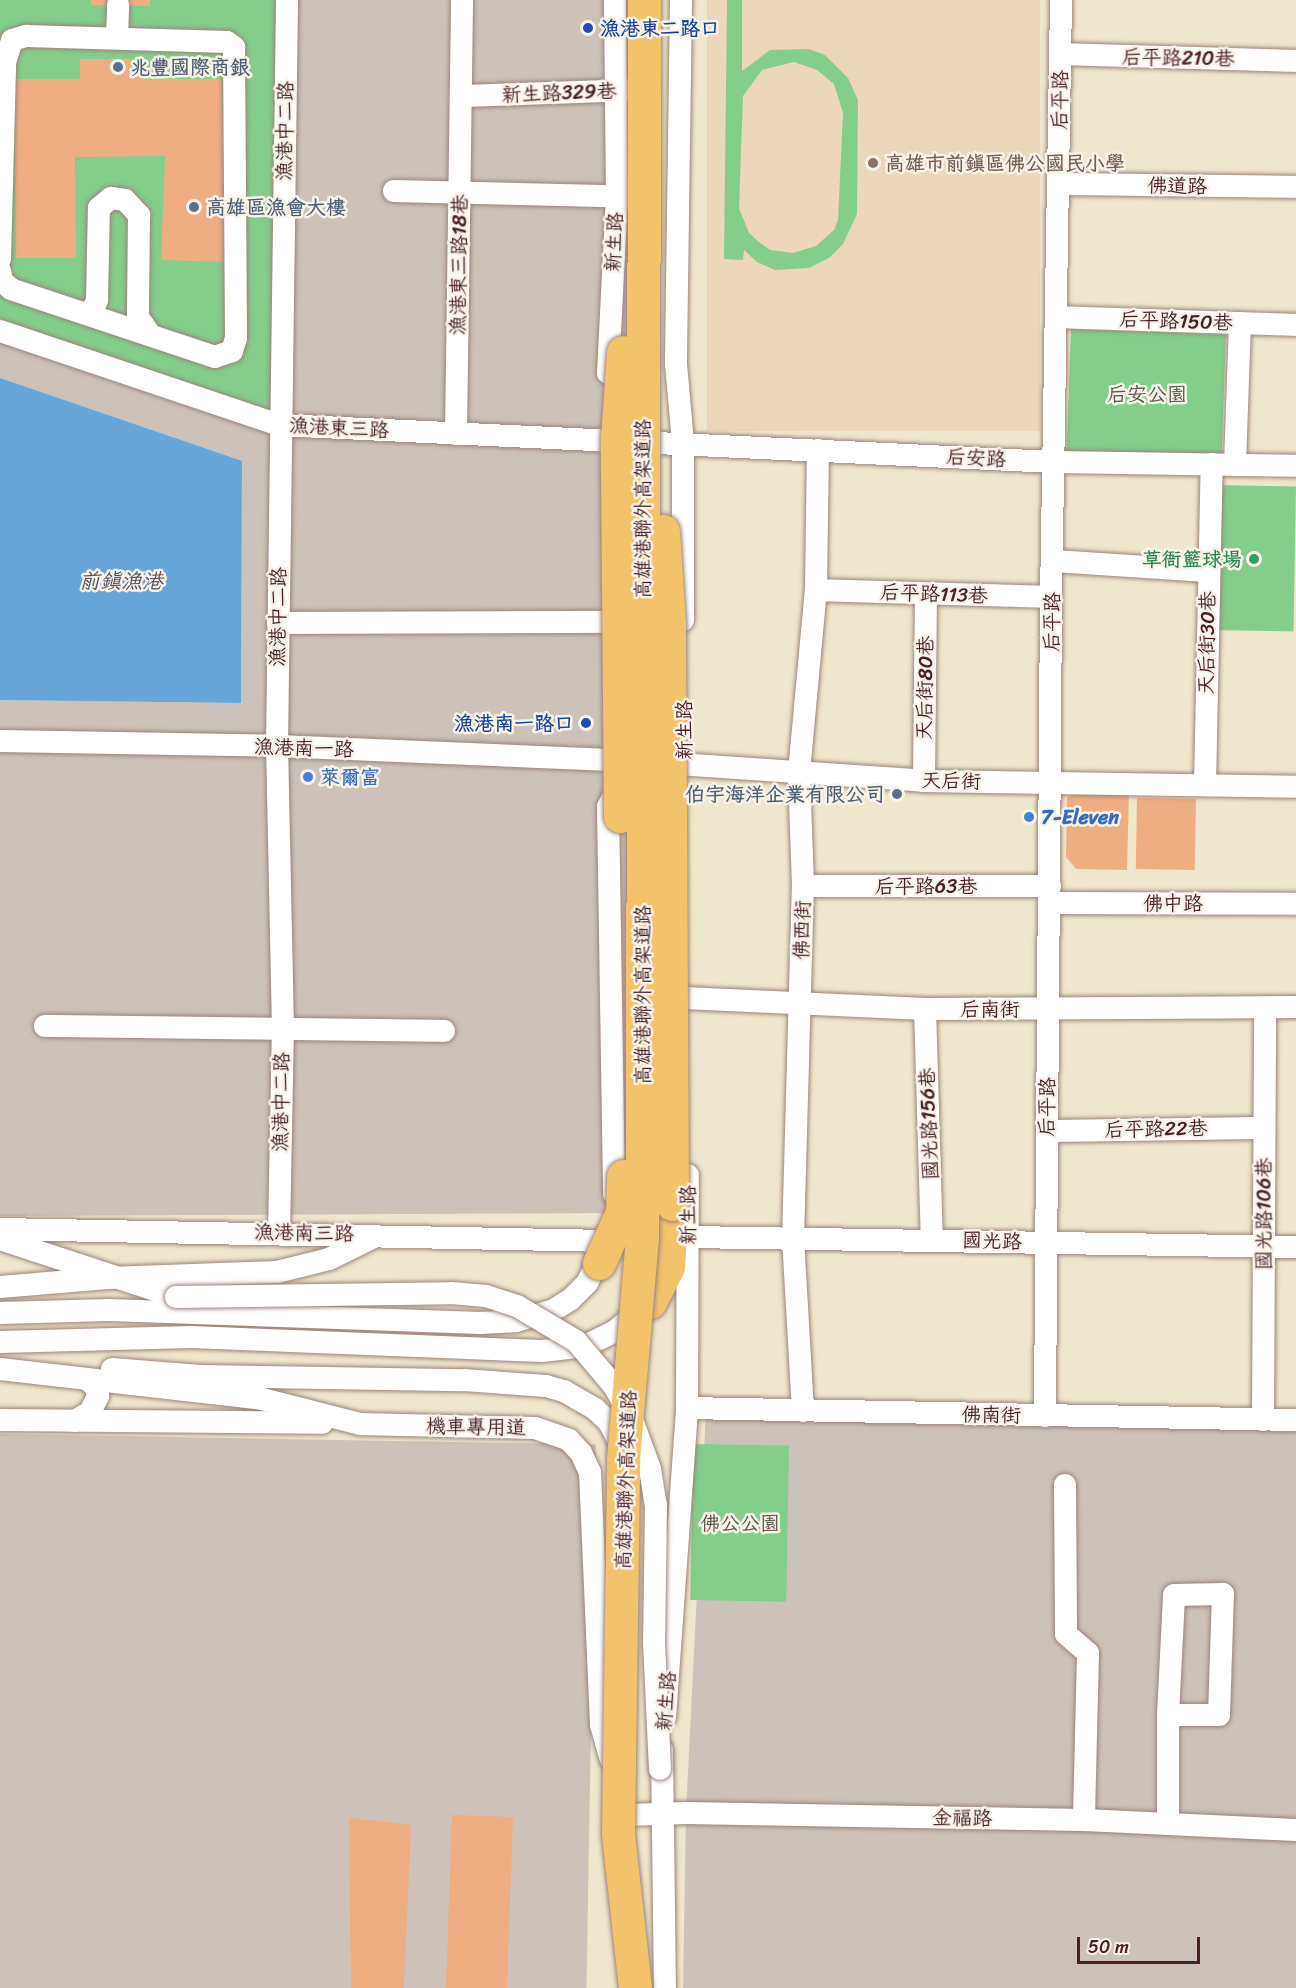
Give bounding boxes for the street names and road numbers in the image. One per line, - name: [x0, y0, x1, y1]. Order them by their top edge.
- street label: 后平路210巷: [1121, 45, 1235, 71]
- street label: 后平路: [1047, 70, 1073, 130]
- street label: 新生路329巷: [501, 79, 617, 107]
- street label: 漁港中二路: [272, 81, 298, 181]
- street label: 佛道路: [1147, 173, 1207, 199]
- street label: 漁港東三路18巷: [446, 194, 472, 336]
- street label: 新生路: [600, 211, 628, 273]
- street label: 后平路150巷: [1119, 307, 1233, 335]
- street label: 漁港東三路: [288, 413, 390, 443]
- street label: 高雄港聯外高架道路: [631, 419, 655, 599]
- street label: 后安路: [945, 444, 1007, 472]
- street label: 漁港中二路: [265, 567, 291, 667]
- street label: 后平路113巷: [880, 580, 988, 608]
- street label: 天后街30巷: [1194, 591, 1220, 695]
- street label: 后平路: [1039, 592, 1065, 652]
- street label: 天后街80巷: [912, 635, 938, 741]
- street label: 新生路: [672, 700, 696, 760]
- street label: 漁港南一路: [254, 734, 354, 762]
- street label: 天后街: [921, 768, 981, 794]
- street label: 后平路63巷: [875, 874, 977, 898]
- street label: 佛中路: [1143, 891, 1203, 915]
- street label: 佛西街: [789, 900, 815, 960]
- street label: 高雄港聯外高架道路: [631, 905, 655, 1085]
- street label: 后南街: [960, 997, 1020, 1021]
- street label: 漁港中二路: [268, 1052, 294, 1152]
- street label: 國光路156巷: [915, 1068, 943, 1180]
- street label: 后平路: [1034, 1077, 1060, 1137]
- street label: 后平路22巷: [1104, 1116, 1208, 1142]
- street label: 國光路106巷: [1252, 1158, 1276, 1270]
- street label: 新生路: [676, 1185, 700, 1245]
- street label: 漁港南三路: [254, 1220, 354, 1246]
- street label: 國光路: [962, 1228, 1022, 1254]
- street label: 高雄港聯外高架道路: [611, 1390, 641, 1570]
- street label: 佛南街: [961, 1402, 1021, 1428]
- street label: 機車專用道: [426, 1414, 526, 1440]
- street label: 新生路: [651, 1670, 681, 1732]
- street label: 金福路: [932, 1805, 992, 1831]

